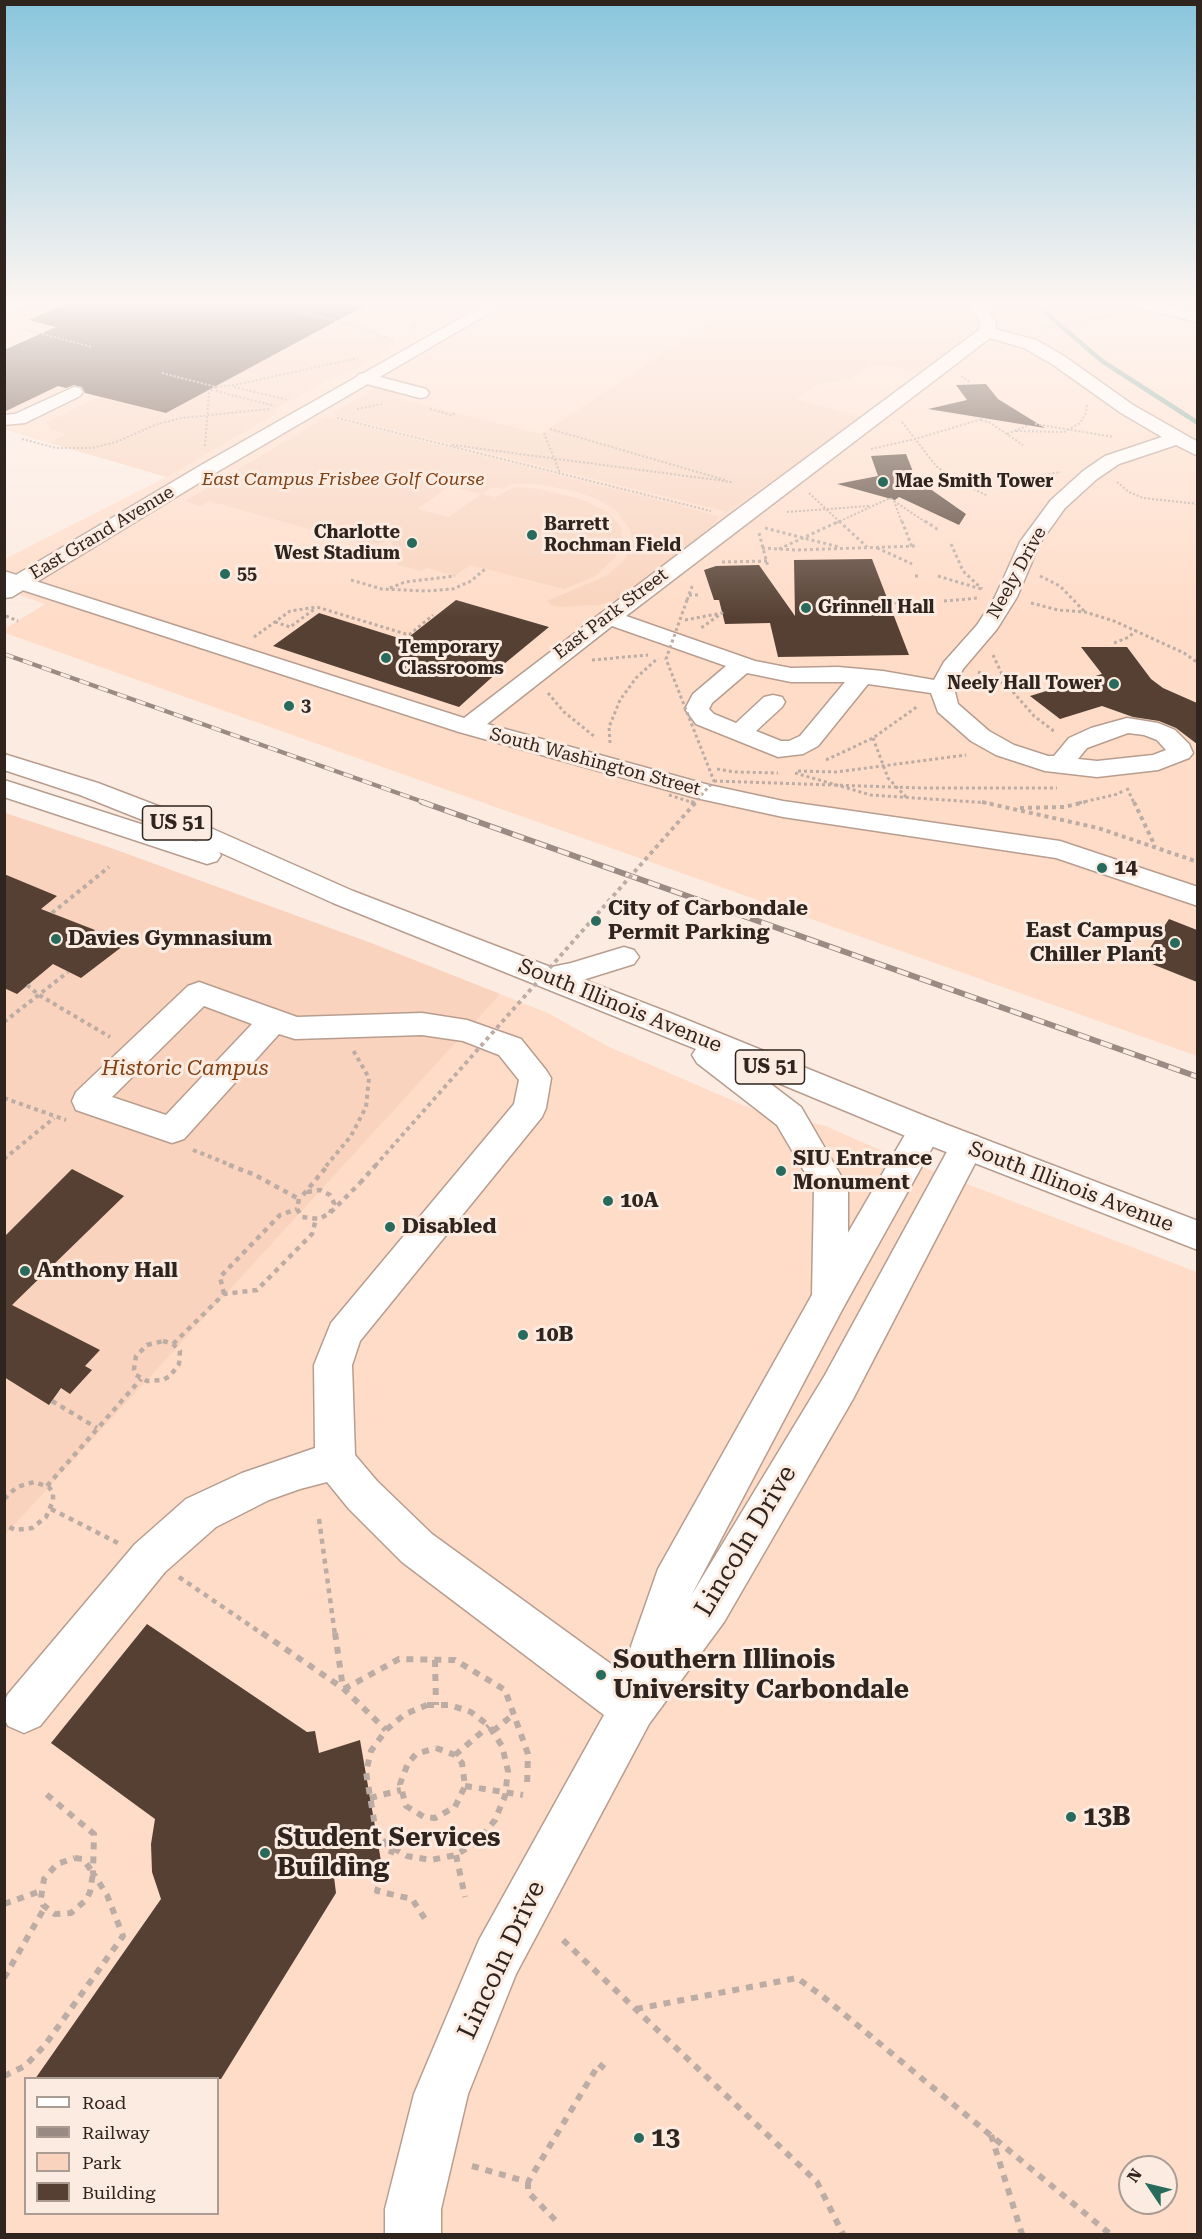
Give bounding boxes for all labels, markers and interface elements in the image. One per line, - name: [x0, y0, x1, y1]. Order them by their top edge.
- park label: East Campus Frisbee Golf Course: [202, 469, 484, 491]
- place label: Mae Smith Tower: [895, 471, 1054, 493]
- marker: Mae Smith Tower: [876, 475, 890, 489]
- street label: East Grand Avenue: [26, 481, 178, 585]
- place label: Barrett Rochman Field: [544, 514, 681, 556]
- place label: Charlotte West Stadium: [274, 522, 400, 564]
- street label: Neely Drive: [983, 523, 1051, 623]
- marker: Barrett Rochman Field: [525, 528, 539, 542]
- marker: Charlotte West Stadium: [405, 536, 419, 550]
- place label: 55: [237, 563, 257, 585]
- street label: East Park Street: [550, 564, 672, 664]
- marker: 55: [218, 567, 232, 581]
- place label: Grinnell Hall: [818, 597, 935, 619]
- marker: Grinnell Hall: [799, 601, 813, 615]
- place label: Temporary Classrooms: [398, 637, 504, 680]
- marker: Temporary Classrooms: [379, 651, 393, 665]
- place label: Neely Hall Tower: [947, 673, 1102, 695]
- marker: Neely Hall Tower: [1107, 677, 1121, 691]
- place label: 3: [301, 695, 311, 717]
- marker: 3: [282, 699, 296, 713]
- street label: South Washington Street: [487, 723, 703, 801]
- road number: US 51: [142, 806, 212, 840]
- place label: 14: [1114, 855, 1138, 881]
- marker: 14: [1095, 861, 1109, 875]
- place label: City of Carbondale Permit Parking: [608, 896, 808, 946]
- marker: City of Carbondale Permit Parking: [589, 914, 603, 928]
- place label: East Campus Chiller Plant: [1026, 918, 1163, 968]
- place label: Davies Gymnasium: [68, 926, 272, 952]
- marker: Davies Gymnasium: [49, 932, 63, 946]
- marker: East Campus Chiller Plant: [1168, 936, 1182, 950]
- street label: South Illinois Avenue: [514, 954, 726, 1058]
- road number: US 51: [736, 1050, 804, 1084]
- park label: Historic Campus: [102, 1056, 268, 1082]
- street label: South Illinois Avenue: [965, 1136, 1177, 1238]
- place label: SIU Entrance Monument: [793, 1146, 932, 1196]
- marker: SIU Entrance Monument: [774, 1164, 788, 1178]
- place label: 10A: [620, 1188, 659, 1214]
- marker: 10A: [601, 1194, 615, 1208]
- place label: Disabled: [402, 1214, 496, 1240]
- marker: Disabled: [383, 1220, 397, 1234]
- place label: Anthony Hall: [37, 1258, 178, 1284]
- marker: Anthony Hall: [18, 1264, 32, 1278]
- place label: 10B: [535, 1322, 574, 1348]
- marker: 10B: [516, 1328, 530, 1342]
- street label: Lincoln Drive: [689, 1460, 803, 1622]
- place label: Southern Illinois University Carbondale: [613, 1644, 909, 1706]
- marker: Southern Illinois University Carbondale: [594, 1668, 608, 1682]
- place label: 13B: [1083, 1801, 1131, 1833]
- marker: 13B: [1064, 1810, 1078, 1824]
- place label: Student Services Building: [277, 1822, 500, 1883]
- marker: Student Services Building: [258, 1846, 272, 1860]
- street label: Lincoln Drive: [452, 1876, 552, 2044]
- legend: [24, 2077, 219, 2215]
- text: Road: [82, 2092, 126, 2113]
- text: Railway: [82, 2122, 150, 2143]
- place label: 13: [651, 2122, 680, 2154]
- marker: 13: [632, 2131, 646, 2145]
- text: Park: [82, 2152, 122, 2173]
- north arrow: [1118, 2155, 1178, 2215]
- text: N: [1123, 2165, 1146, 2186]
- text: Building: [82, 2182, 156, 2203]

